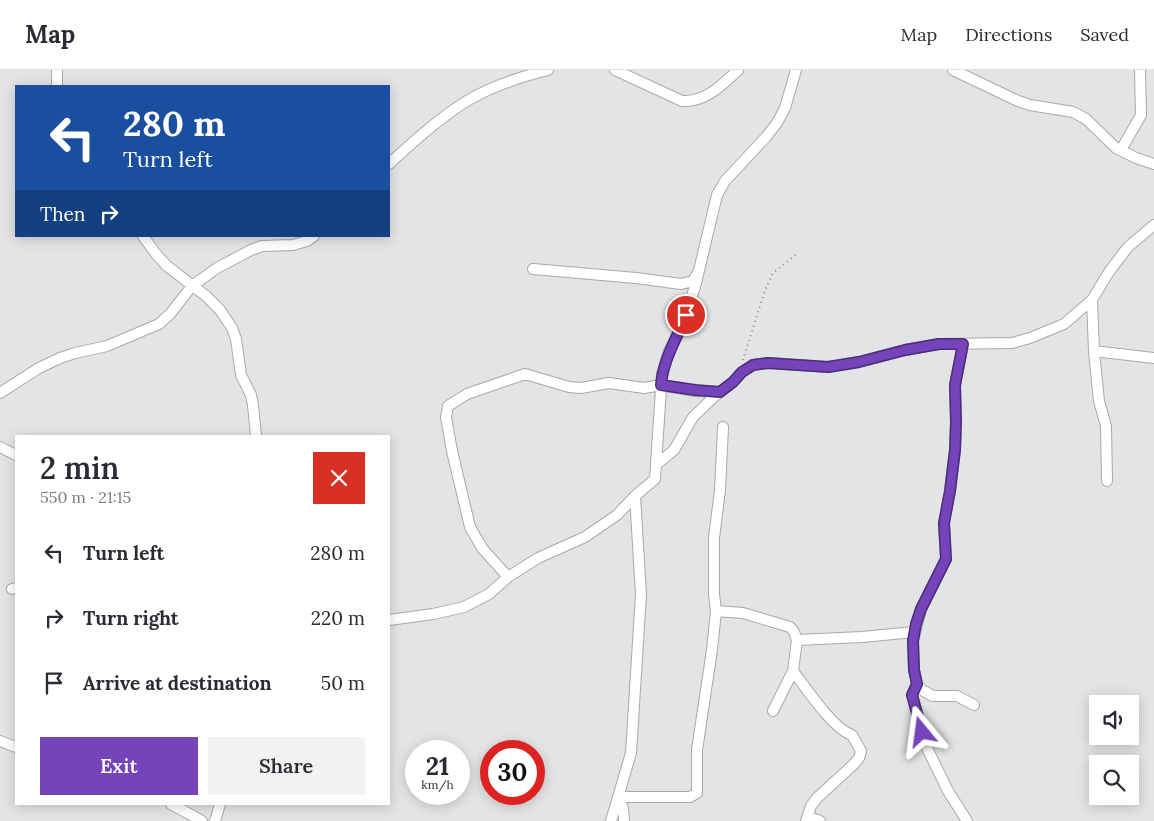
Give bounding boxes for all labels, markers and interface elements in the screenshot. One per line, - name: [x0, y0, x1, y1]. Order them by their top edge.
- text: Map: [25, 19, 75, 50]
- text: Map: [901, 23, 937, 46]
- text: Directions: [965, 23, 1052, 46]
- text: Saved: [1080, 23, 1129, 46]
- text: 280 m: [123, 101, 225, 146]
- icon: left: [40, 105, 105, 170]
- text: Turn left: [123, 145, 213, 173]
- icon: right: [95, 200, 123, 228]
- text: Then: [40, 202, 85, 226]
- pin: [665, 294, 707, 336]
- icon: arrive: [672, 301, 700, 329]
- text: 2 min: [40, 449, 119, 487]
- button: close: [313, 452, 365, 504]
- text: 550 m · 21:15: [40, 487, 131, 507]
- icon: left: [40, 539, 68, 567]
- text: Turn left: [83, 541, 164, 565]
- text: 280 m: [310, 541, 365, 565]
- icon: right: [40, 604, 68, 632]
- text: Turn right: [83, 606, 179, 630]
- text: 220 m: [311, 606, 365, 630]
- icon: arrive: [40, 669, 68, 697]
- text: Arrive at destination: [83, 671, 272, 695]
- text: 50 m: [321, 671, 365, 695]
- map controls: [1089, 695, 1139, 805]
- button: sound: [1089, 695, 1139, 745]
- position arrow: [895, 705, 947, 757]
- button: Exit: [40, 737, 198, 795]
- button: Share: [208, 737, 365, 795]
- speed limit sign: 30: [480, 740, 545, 805]
- text: 21: [426, 750, 449, 782]
- button: search: [1089, 755, 1139, 805]
- text: km/h: [421, 777, 454, 792]

